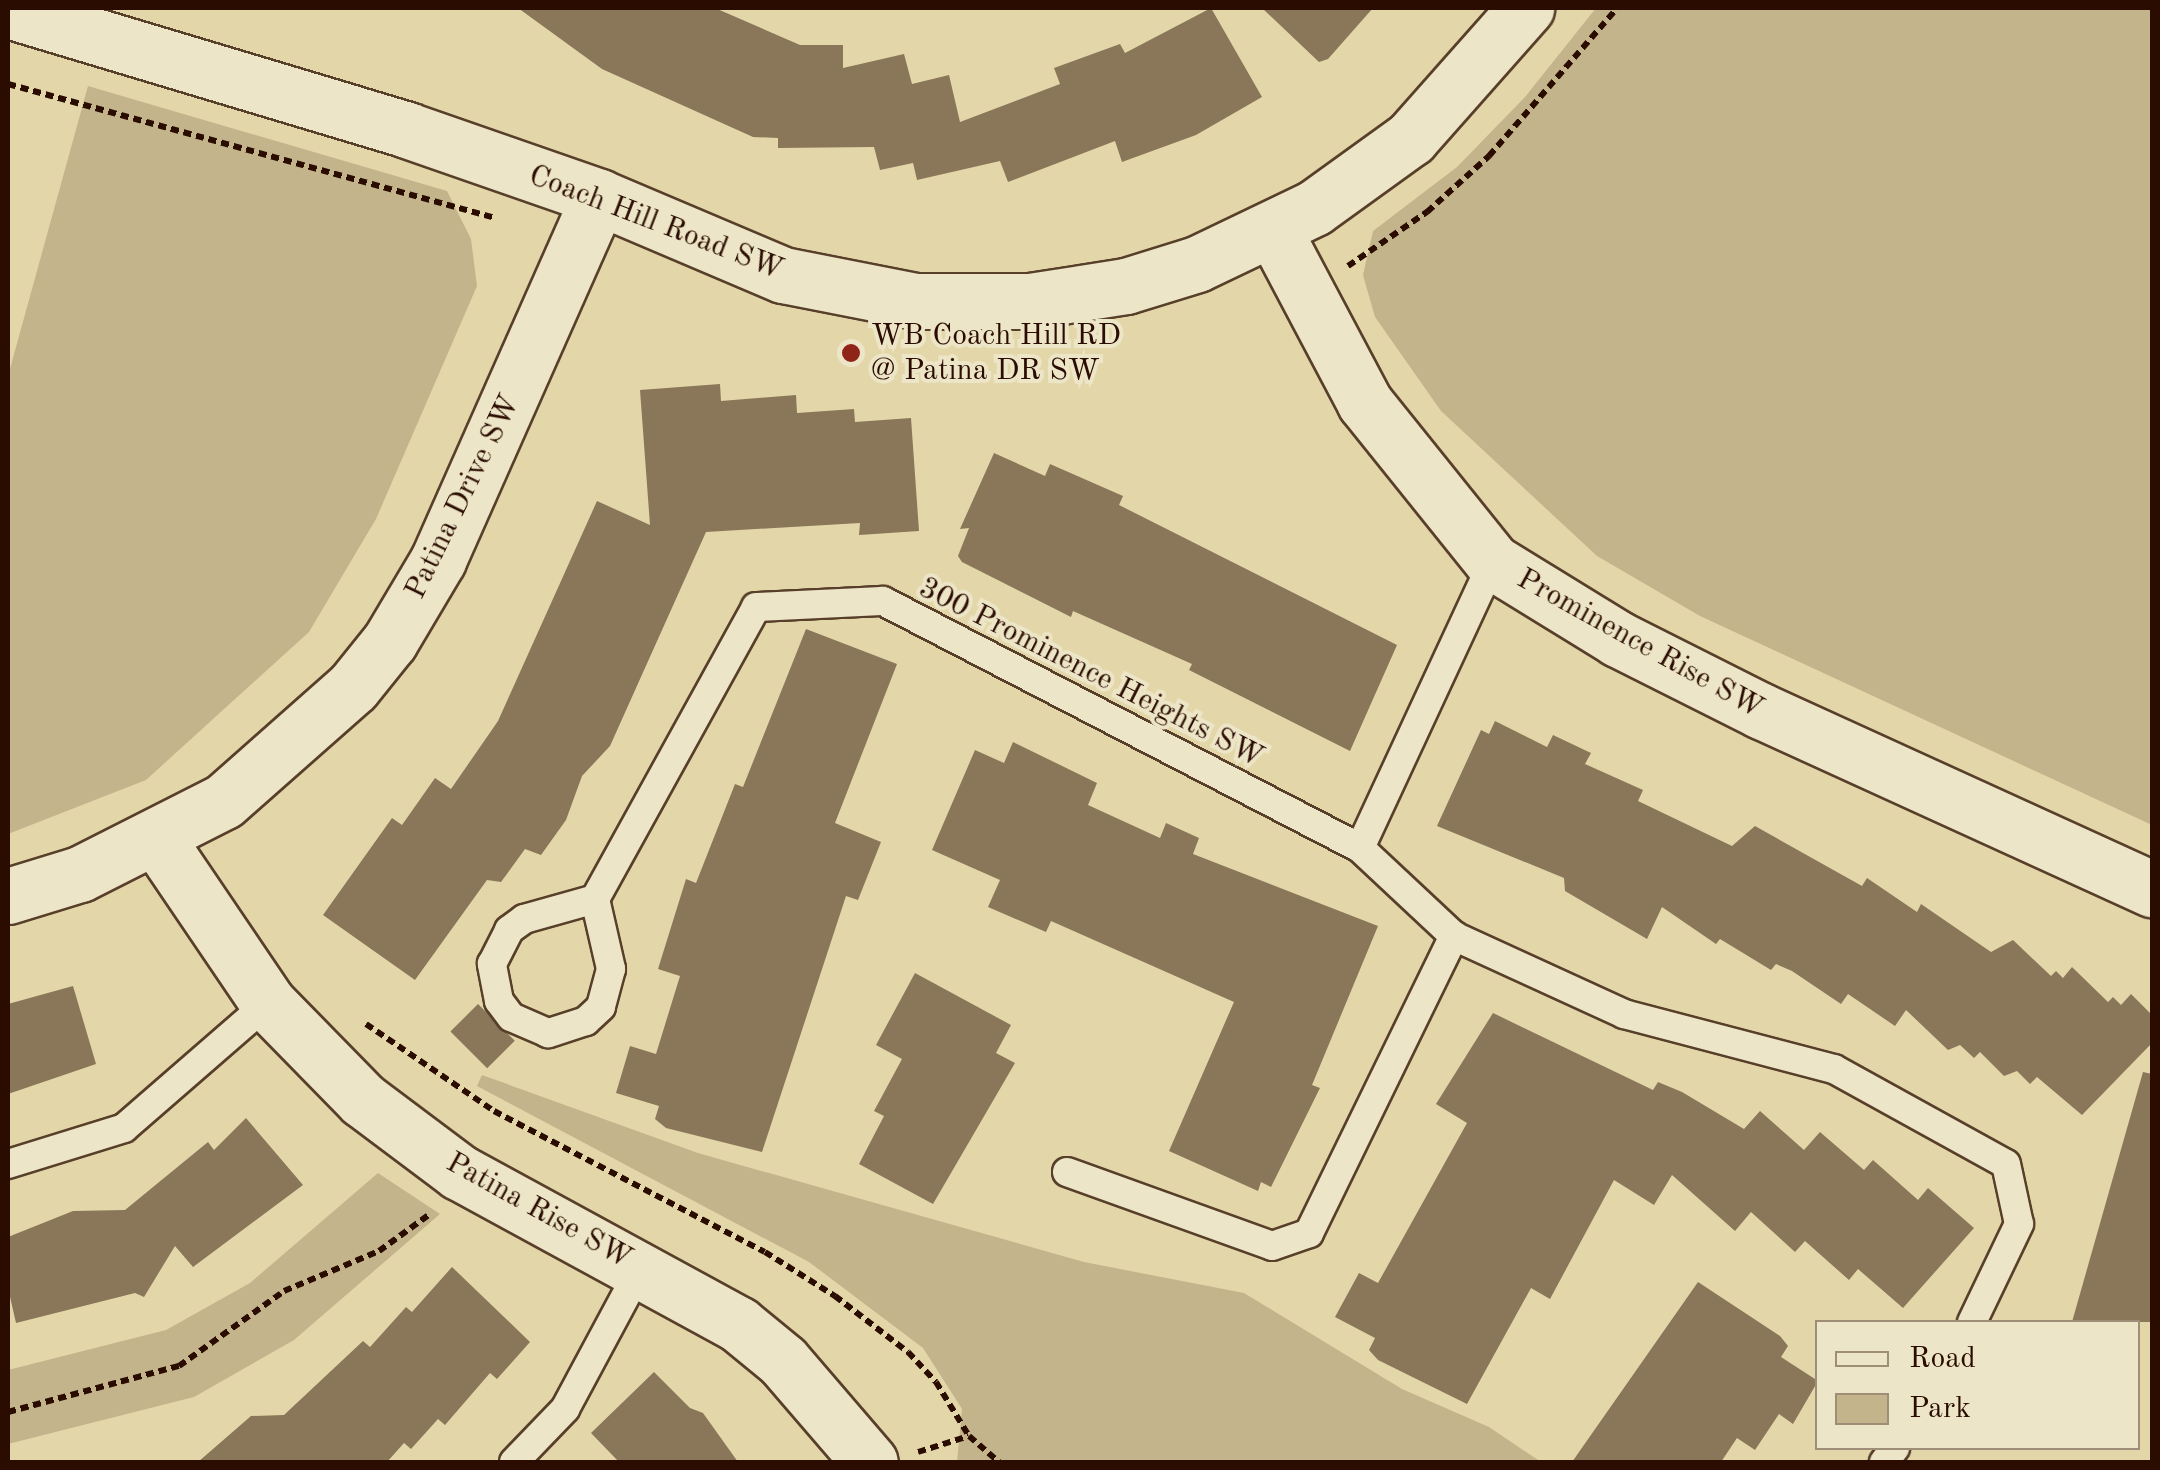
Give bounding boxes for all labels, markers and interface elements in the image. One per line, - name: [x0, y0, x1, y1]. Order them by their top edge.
- street label: Coach Hill Road SW: [524, 158, 788, 288]
- place label: WB Coach Hill RD @ Patina DR SW: [871, 318, 1121, 388]
- marker: WB Coach Hill RD @ Patina DR SW: [840, 342, 862, 364]
- street label: Patina Drive SW: [398, 389, 528, 605]
- street label: Prominence Rise SW: [1510, 561, 1770, 727]
- street label: 300 Prominence Heights SW: [913, 570, 1269, 776]
- street label: Patina Rise SW: [440, 1145, 638, 1277]
- legend: [1815, 1320, 2140, 1450]
- text: Road: [1909, 1344, 1976, 1374]
- text: Park: [1909, 1394, 1971, 1424]

